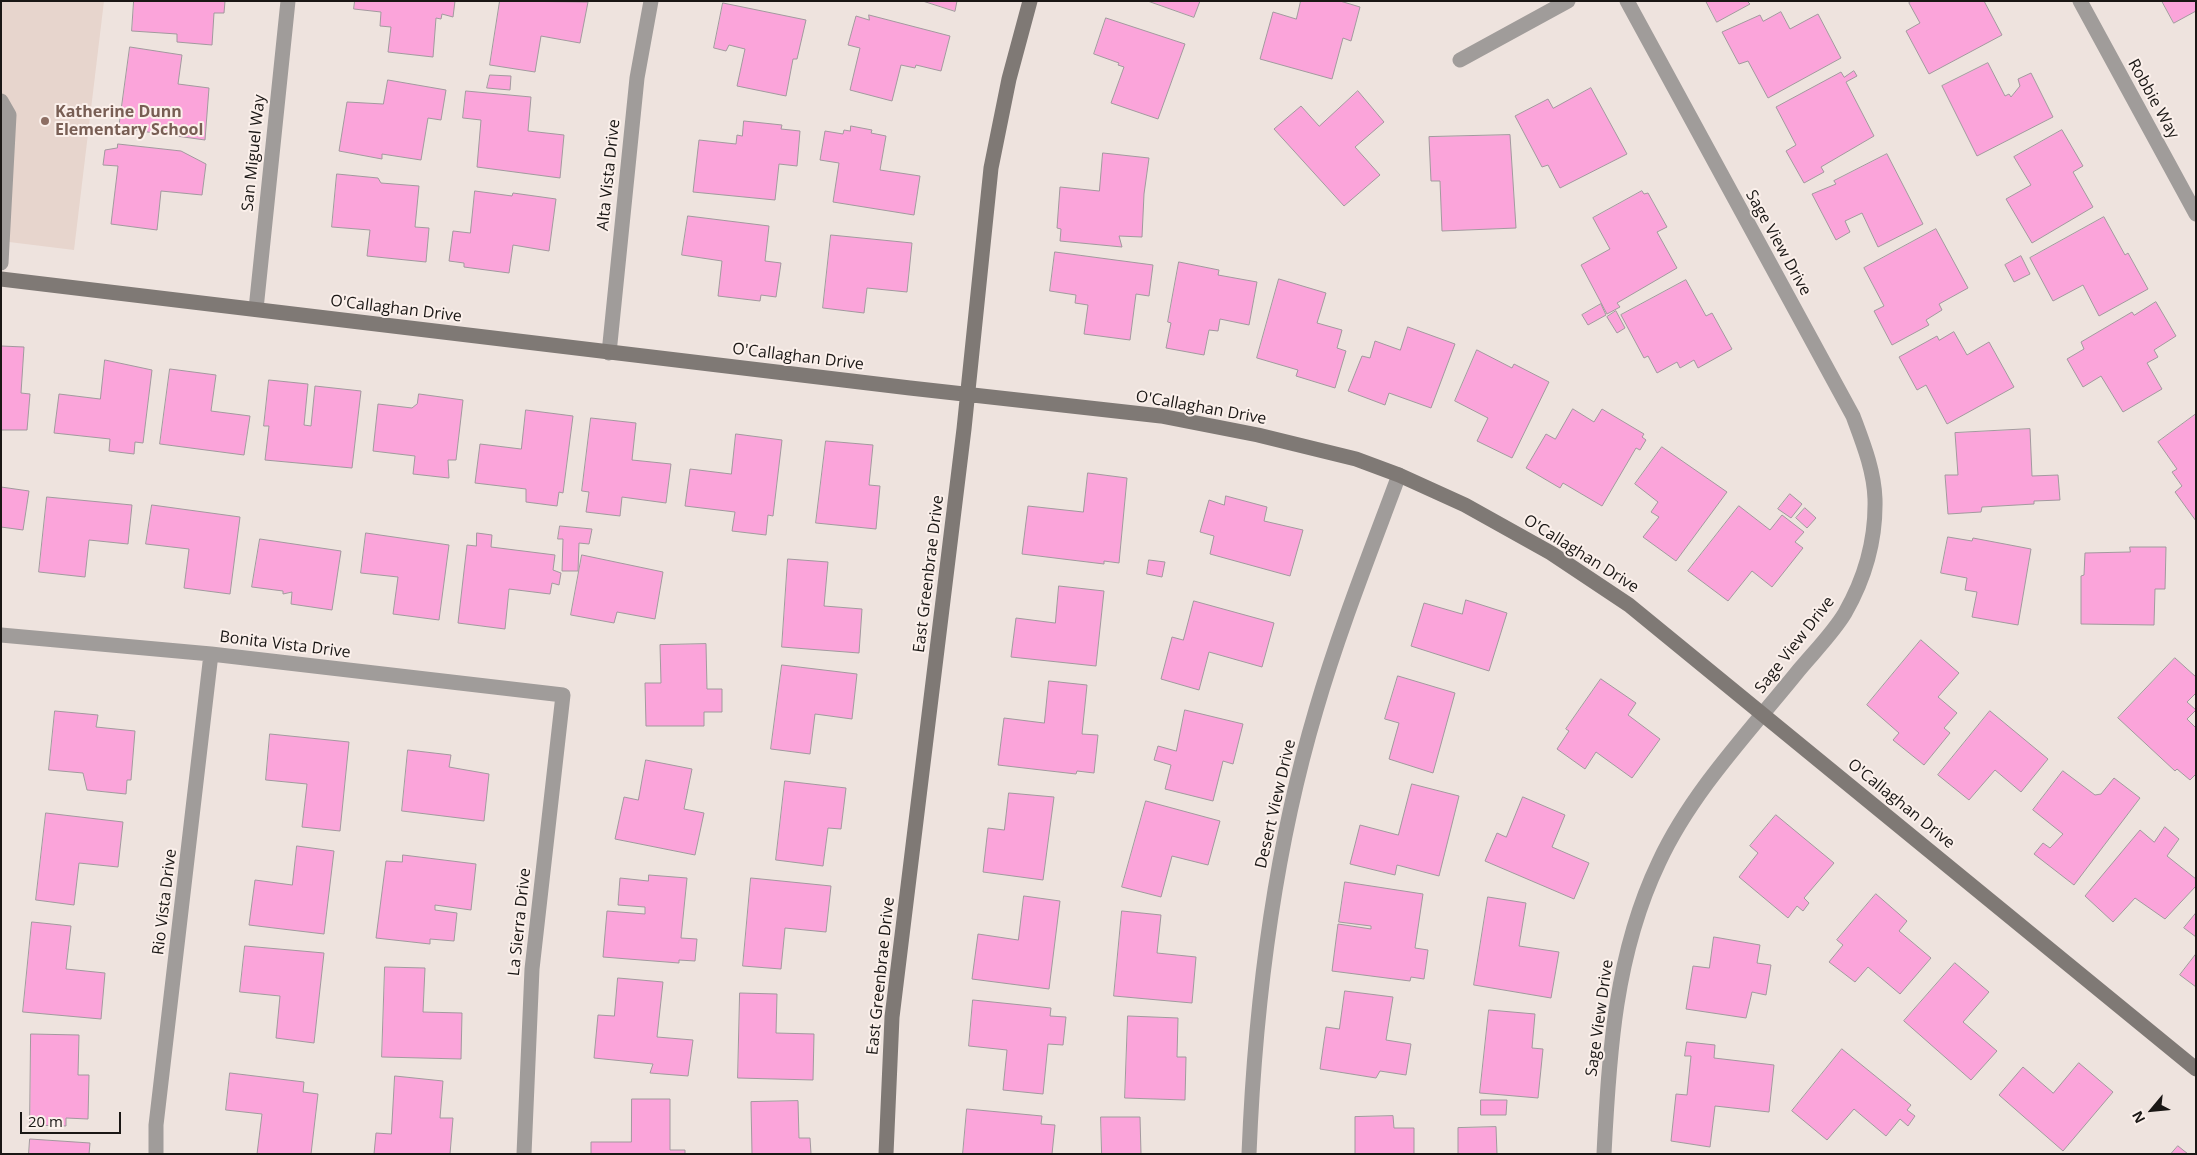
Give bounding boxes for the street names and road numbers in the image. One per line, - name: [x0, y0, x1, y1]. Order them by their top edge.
- street label: Robbie Way: [2123, 56, 2183, 142]
- street label: San Miguel Way: [238, 94, 270, 212]
- street label: Alta Vista Drive: [594, 118, 624, 232]
- street label: Sage View Drive: [1741, 187, 1815, 299]
- street label: O'Callaghan Drive: [329, 291, 463, 327]
- street label: O'Callaghan Drive: [731, 339, 865, 375]
- street label: O'Callaghan Drive: [1134, 387, 1268, 429]
- street label: East Greenbrae Drive: [910, 494, 948, 654]
- street label: O'Callaghan Drive: [1520, 511, 1642, 597]
- street label: Sage View Drive: [1751, 593, 1839, 697]
- street label: Bonita Vista Drive: [218, 627, 352, 663]
- street label: Desert View Drive: [1252, 738, 1300, 870]
- street label: O'Callaghan Drive: [1844, 755, 1958, 853]
- street label: Rio Vista Drive: [149, 848, 181, 956]
- street label: La Sierra Drive: [505, 867, 535, 977]
- street label: East Greenbrae Drive: [863, 896, 899, 1056]
- street label: Sage View Drive: [1582, 958, 1618, 1078]

